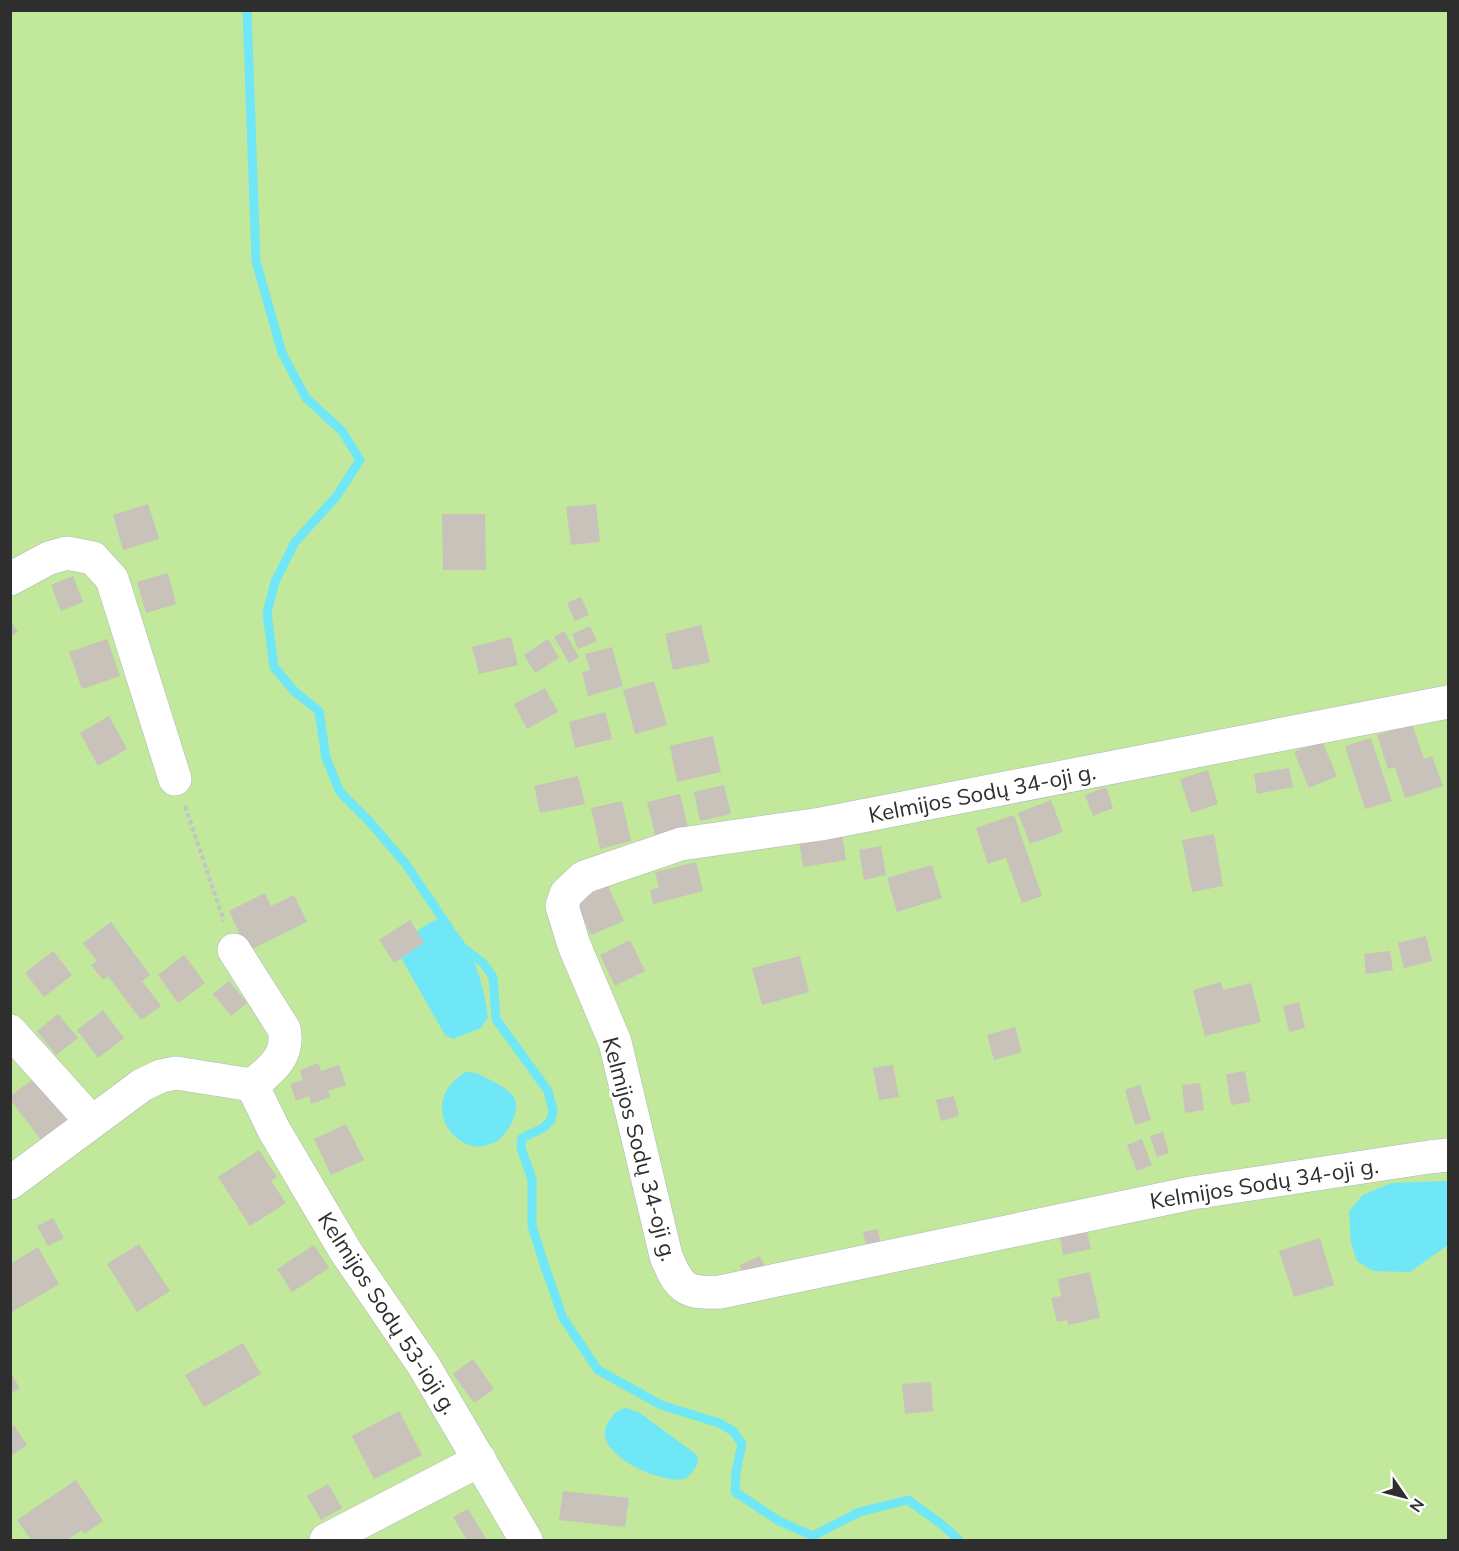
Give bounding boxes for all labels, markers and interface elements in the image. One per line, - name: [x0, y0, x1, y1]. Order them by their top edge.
- street label: Kelmijos Sodų 34-oji g.: [866, 757, 1098, 829]
- street label: Kelmijos Sodų 34-oji g.: [597, 1034, 683, 1264]
- street label: Kelmijos Sodų 34-oji g.: [1148, 1151, 1380, 1215]
- street label: Kelmijos Sodų 53-ioji g.: [312, 1206, 464, 1420]
- north arrow: [1375, 1467, 1435, 1527]
- text: N: [1406, 1495, 1429, 1516]

